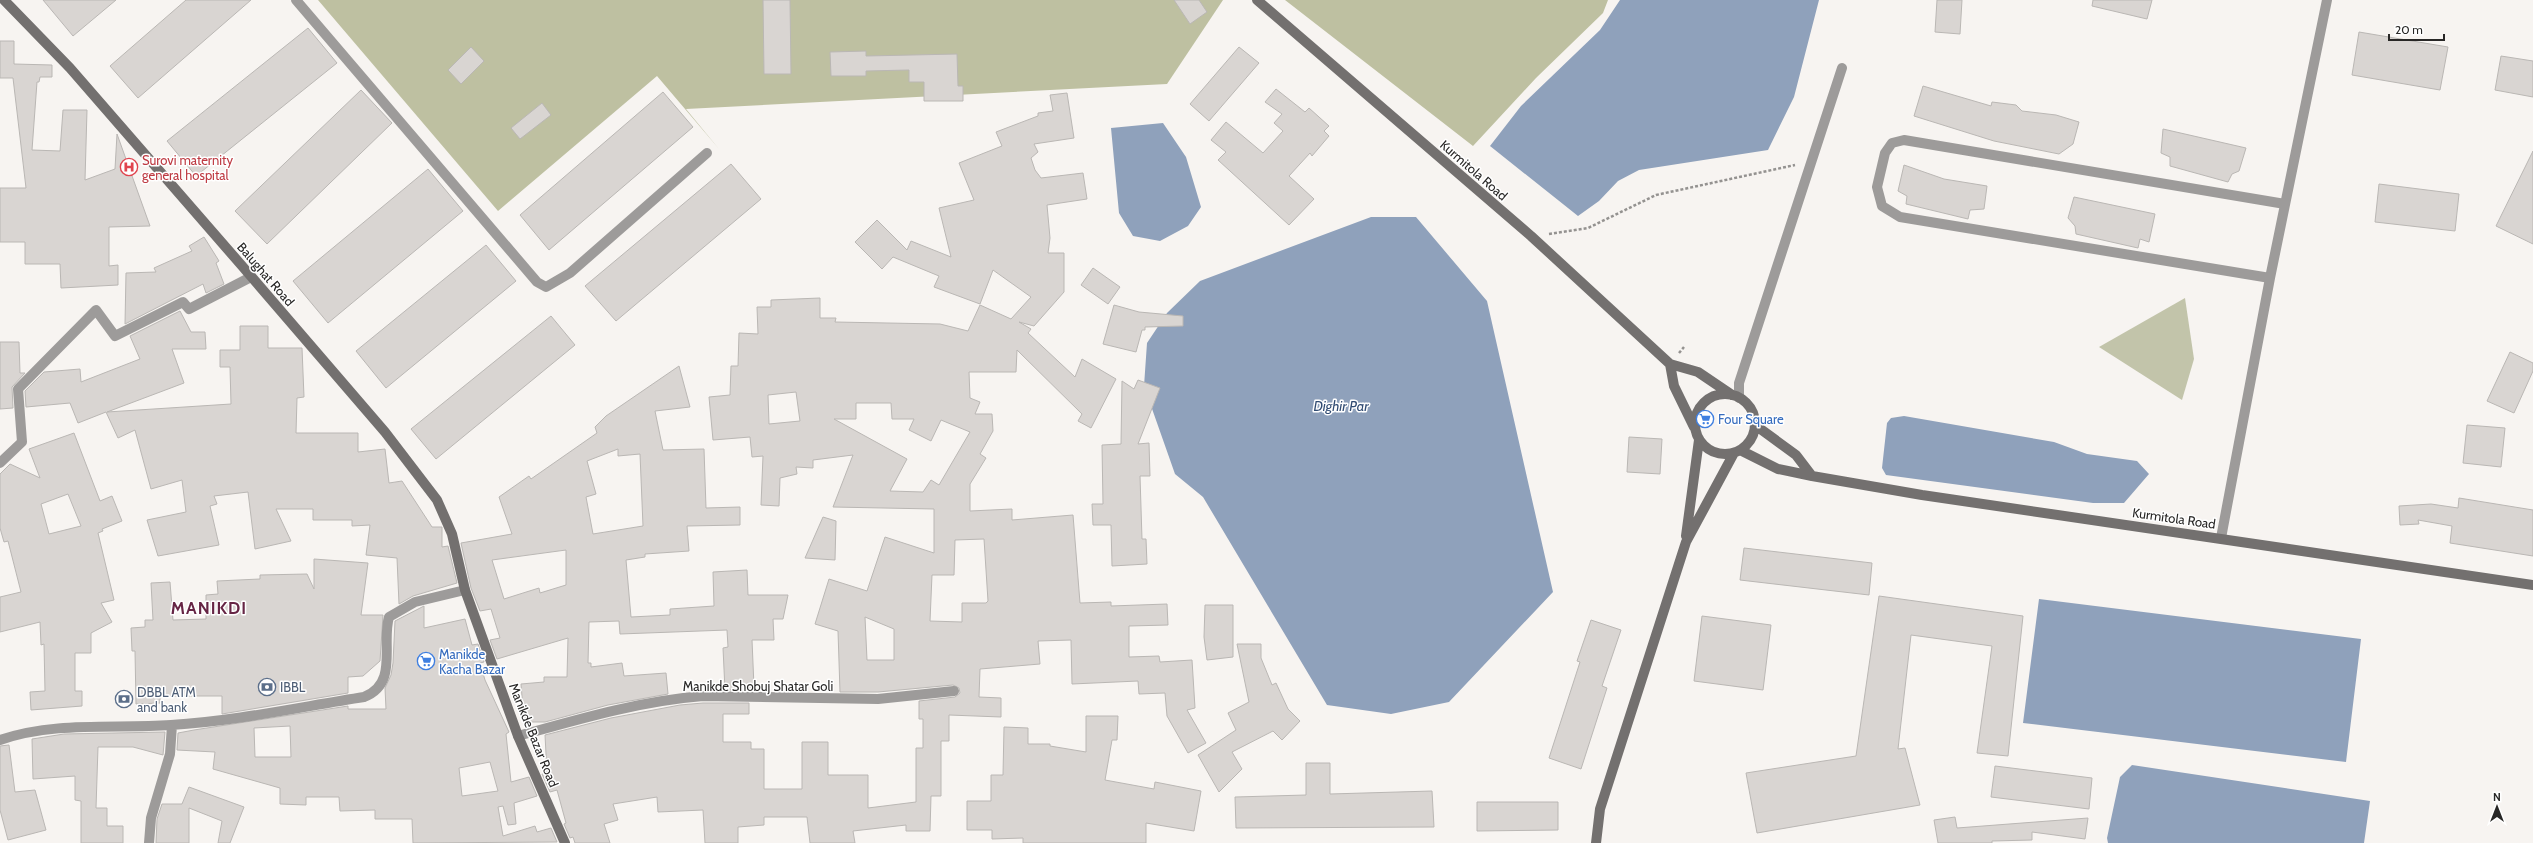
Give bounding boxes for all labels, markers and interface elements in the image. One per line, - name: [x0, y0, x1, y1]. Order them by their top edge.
- scale bar: [2389, 16, 2444, 42]
- text: 20 m: [2395, 22, 2423, 37]
- street label: Kurmitola Road: [1437, 136, 1511, 204]
- place label: Surovi maternity general hospital: [142, 152, 233, 183]
- hospital icon: Surovi maternity general hospital: [119, 157, 139, 177]
- street label: Balughat Road: [234, 239, 298, 309]
- water label: Dighir Par: [1313, 397, 1369, 415]
- supermarket icon: Four Square: [1695, 409, 1715, 429]
- place label: Four Square: [1718, 411, 1784, 427]
- street label: Kurmitola Road: [2131, 504, 2217, 532]
- district label: MANIKDI: [171, 598, 247, 618]
- place label: Manikde Kacha Bazar: [439, 646, 506, 677]
- supermarket icon: Manikde Kacha Bazar: [416, 651, 436, 671]
- bank icon: IBBL: [257, 677, 277, 697]
- street label: Manikde Shobuj Shatar Goli: [683, 678, 833, 695]
- place label: IBBL: [280, 679, 306, 695]
- street label: Manikde Bazar Road: [506, 681, 562, 789]
- place label: DBBL ATM and bank: [137, 684, 196, 715]
- bank icon: DBBL ATM and bank: [114, 689, 134, 709]
- north arrow: [2477, 787, 2517, 827]
- text: N: [2493, 790, 2501, 804]

